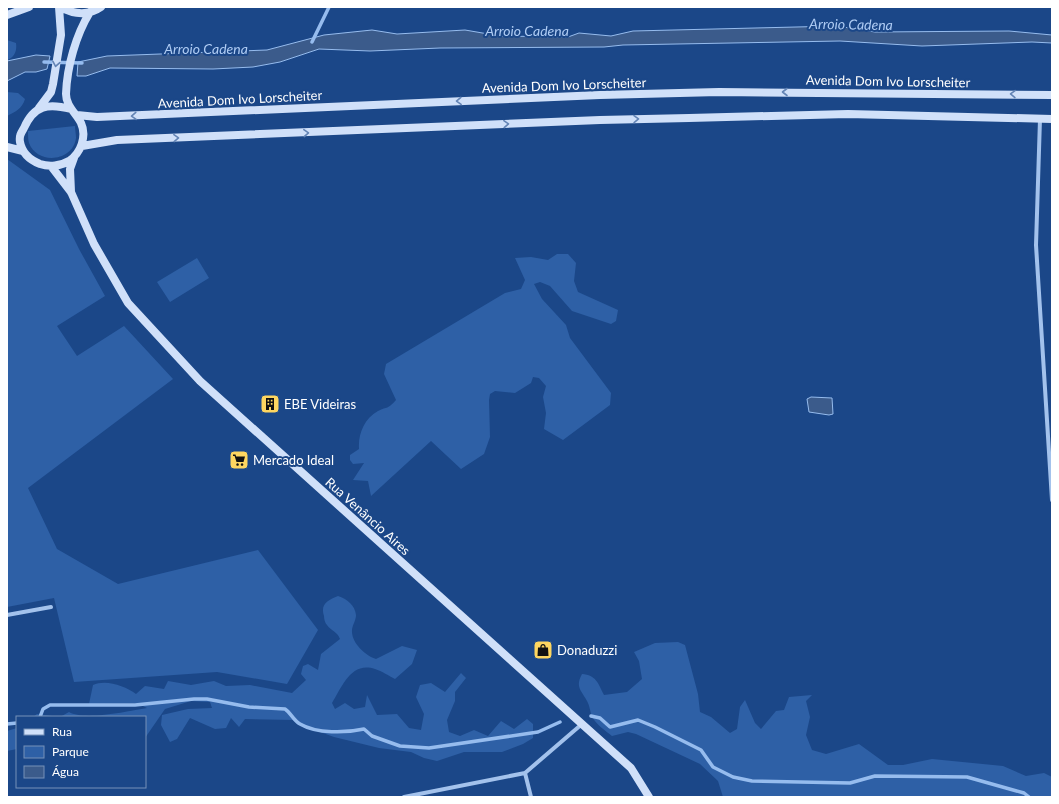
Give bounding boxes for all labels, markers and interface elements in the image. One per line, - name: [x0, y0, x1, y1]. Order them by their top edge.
- water label: Arroio Cadena: [808, 15, 893, 33]
- water label: Arroio Cadena: [484, 22, 569, 39]
- water label: Arroio Cadena: [163, 40, 248, 57]
- one-way arrow: [53, 61, 61, 67]
- street label: Avenida Dom Ivo Lorscheiter: [806, 72, 971, 90]
- street label: Avenida Dom Ivo Lorscheiter: [481, 74, 647, 96]
- street label: Avenida Dom Ivo Lorscheiter: [157, 87, 323, 111]
- one-way arrow: [782, 88, 788, 96]
- one-way arrow: [1010, 90, 1016, 99]
- one-way arrow: [456, 97, 462, 106]
- one-way arrow: [131, 111, 137, 120]
- one-way arrow: [633, 115, 639, 123]
- one-way arrow: [503, 120, 509, 128]
- one-way arrow: [303, 128, 309, 137]
- one-way arrow: [173, 134, 179, 143]
- building icon: EBE Videiras: [259, 393, 281, 415]
- place label: EBE Videiras: [284, 396, 357, 412]
- supermarket icon: Mercado Ideal: [228, 449, 250, 471]
- place label: Mercado Ideal: [253, 452, 334, 468]
- street label: Rua Venâncio Aires: [322, 474, 414, 559]
- shop icon: Donaduzzi: [532, 639, 554, 661]
- place label: Donaduzzi: [557, 642, 617, 658]
- legend: [16, 716, 146, 788]
- text: Rua: [52, 724, 72, 739]
- text: Parque: [52, 744, 89, 759]
- text: Água: [52, 764, 79, 779]

